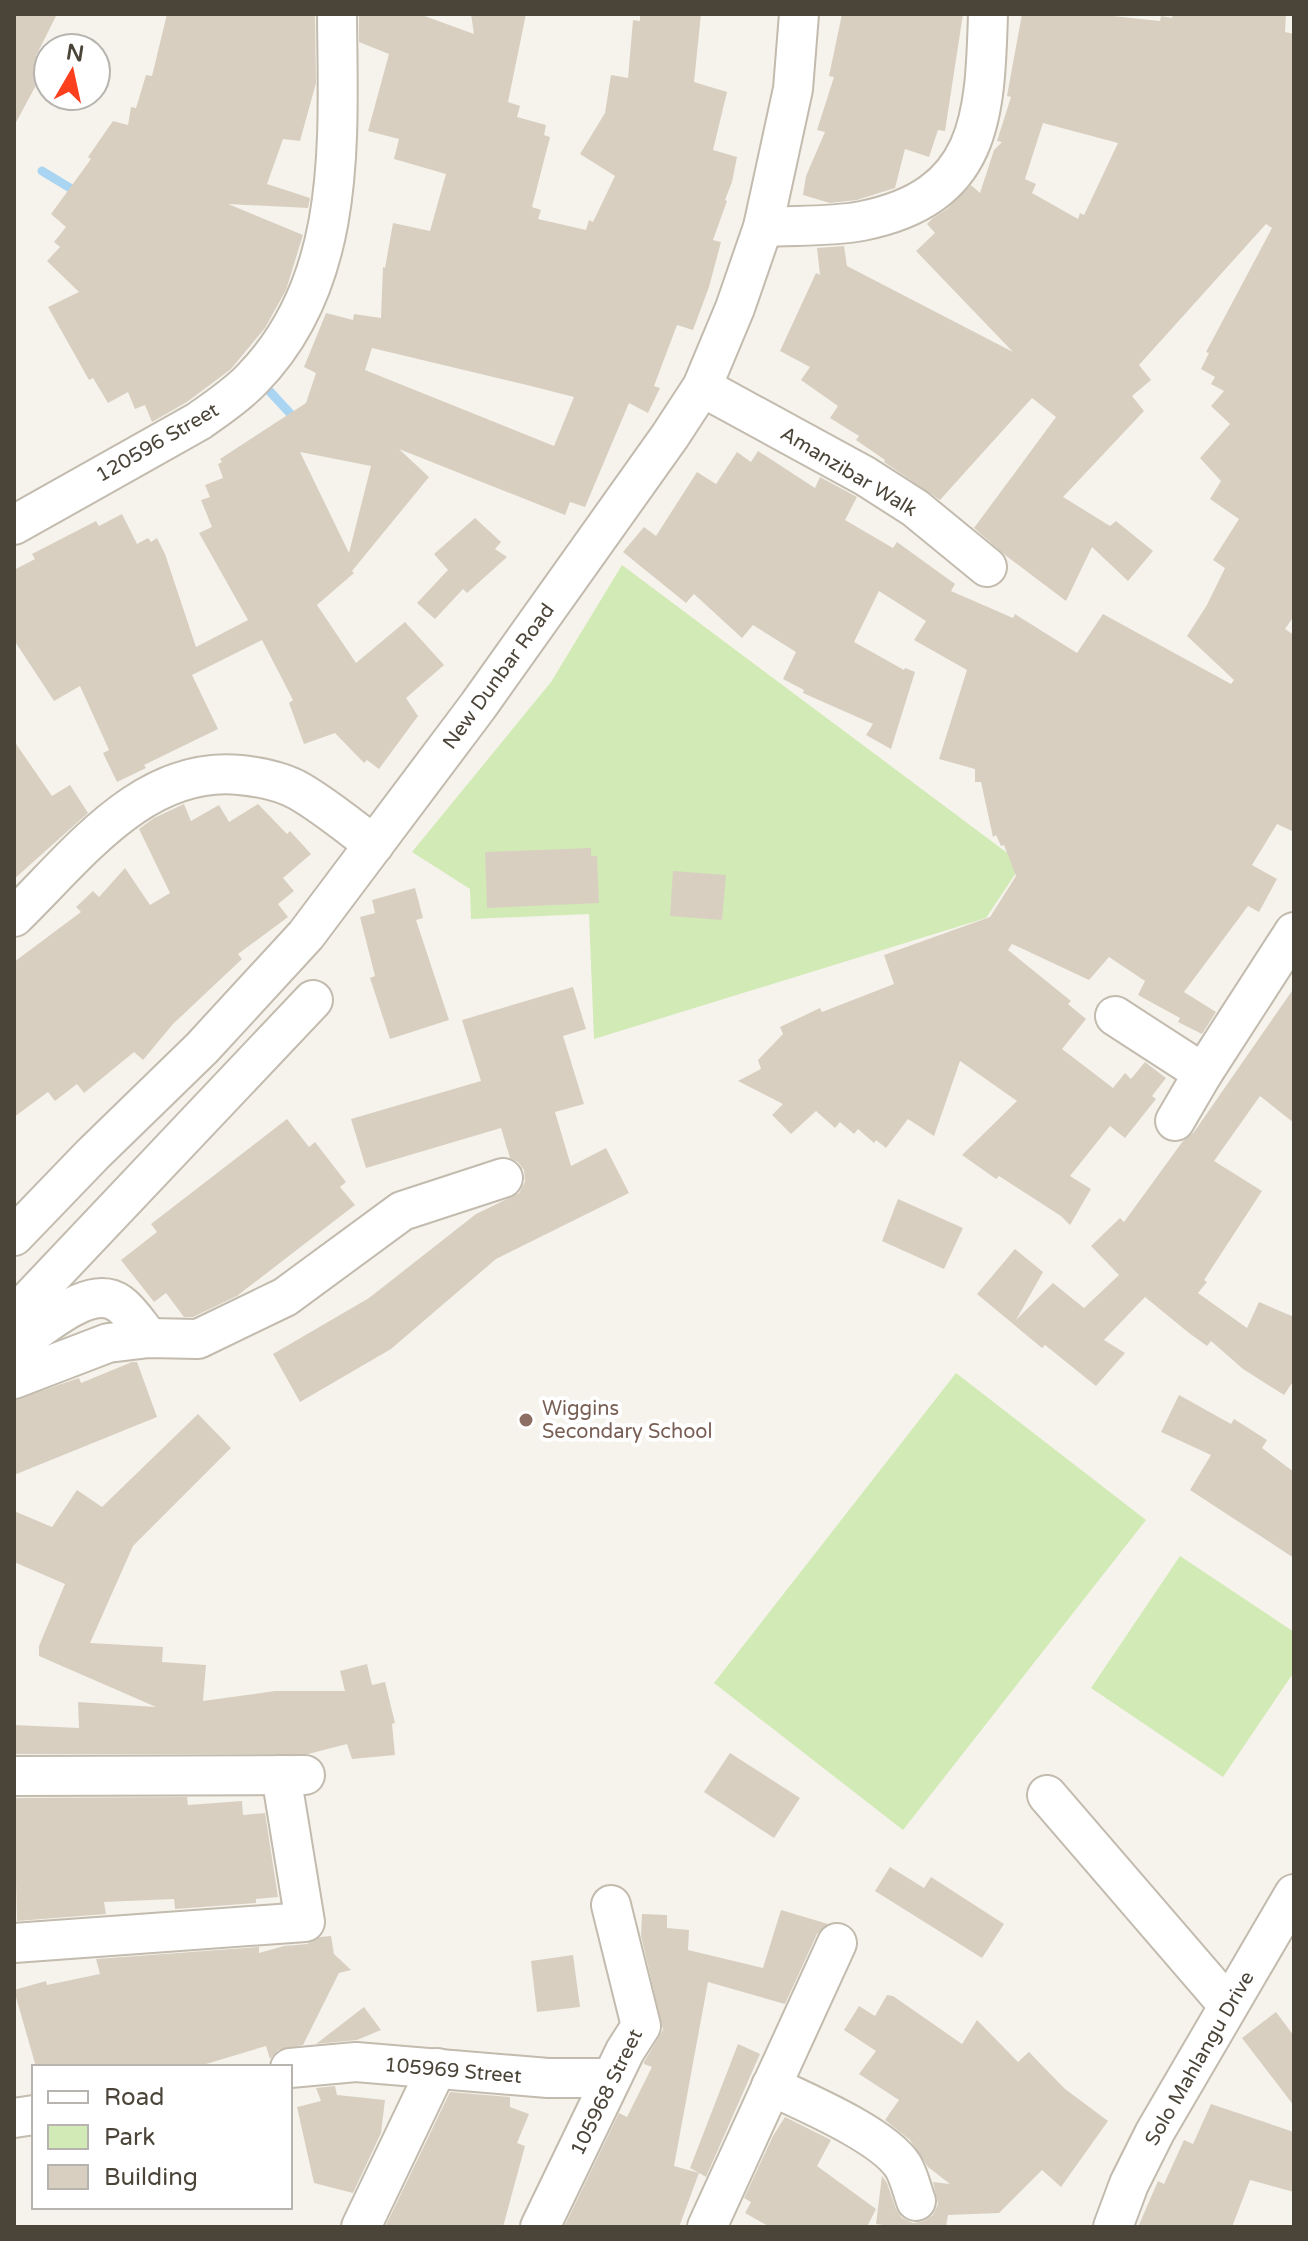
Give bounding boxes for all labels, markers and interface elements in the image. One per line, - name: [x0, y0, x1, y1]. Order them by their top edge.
- north arrow: [32, 32, 112, 112]
- text: N: [64, 39, 86, 67]
- street label: 120596 Street: [92, 398, 223, 488]
- street label: Amanzibar Walk: [776, 422, 921, 522]
- street label: New Dunbar Road: [438, 599, 560, 754]
- place label: Wiggins Secondary School: [542, 1397, 712, 1444]
- marker: Wiggins Secondary School: [517, 1411, 535, 1429]
- street label: Solo Mahlangu Drive: [1140, 1967, 1260, 2150]
- street label: 105968 Street: [566, 2025, 648, 2160]
- street label: 105969 Street: [383, 2053, 523, 2089]
- legend: [32, 2065, 292, 2209]
- text: Road: [104, 2083, 164, 2112]
- text: Park: [104, 2123, 155, 2152]
- text: Building: [104, 2163, 198, 2192]

